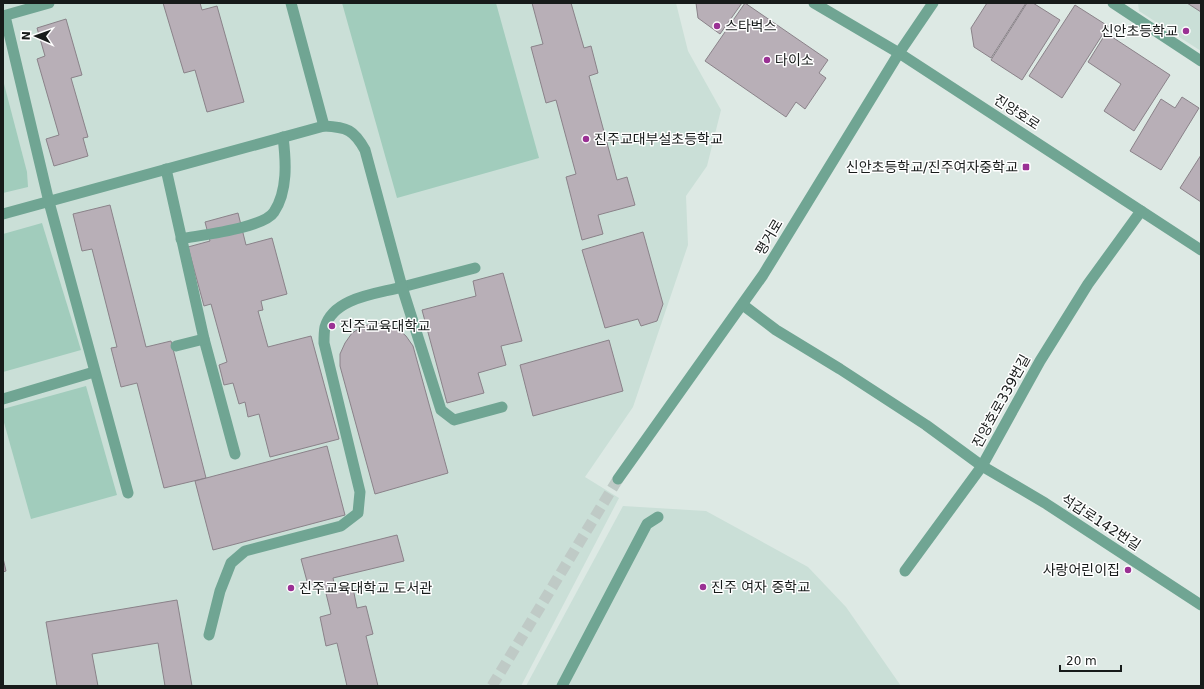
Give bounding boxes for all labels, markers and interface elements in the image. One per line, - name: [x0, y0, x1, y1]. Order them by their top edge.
- north arrow: [16, 16, 56, 56]
- place label: 스타벅스: [725, 18, 777, 34]
- marker: 스타벅스: [712, 21, 722, 31]
- place label: 신안초등학교: [1101, 23, 1178, 39]
- marker: 신안초등학교: [1181, 26, 1191, 36]
- text: N: [20, 31, 33, 41]
- place label: 다이소: [775, 52, 814, 68]
- marker: 다이소: [762, 55, 772, 65]
- street label: 진양호로: [991, 91, 1043, 133]
- place label: 진주교대부설초등학교: [594, 131, 723, 147]
- marker: 진주교대부설초등학교: [581, 134, 591, 144]
- place label: 신안초등학교/진주여자중학교: [846, 159, 1018, 175]
- marker: 신안초등학교/진주여자중학교: [1021, 162, 1031, 172]
- street label: 평거로: [752, 216, 786, 258]
- place label: 진주교육대학교: [340, 318, 430, 334]
- marker: 진주교육대학교: [327, 321, 337, 331]
- street label: 진양호로339번길: [969, 352, 1033, 450]
- street label: 석갑로142번길: [1058, 490, 1144, 554]
- place label: 사랑어린이집: [1043, 562, 1120, 578]
- marker: 사랑어린이집: [1123, 565, 1133, 575]
- place label: 진주 여자 중학교: [711, 579, 810, 595]
- place label: 진주교육대학교 도서관: [299, 580, 432, 596]
- marker: 진주 여자 중학교: [698, 582, 708, 592]
- marker: 진주교육대학교 도서관: [286, 583, 296, 593]
- scale bar: [1060, 647, 1121, 673]
- text: 20 m: [1066, 654, 1097, 668]

